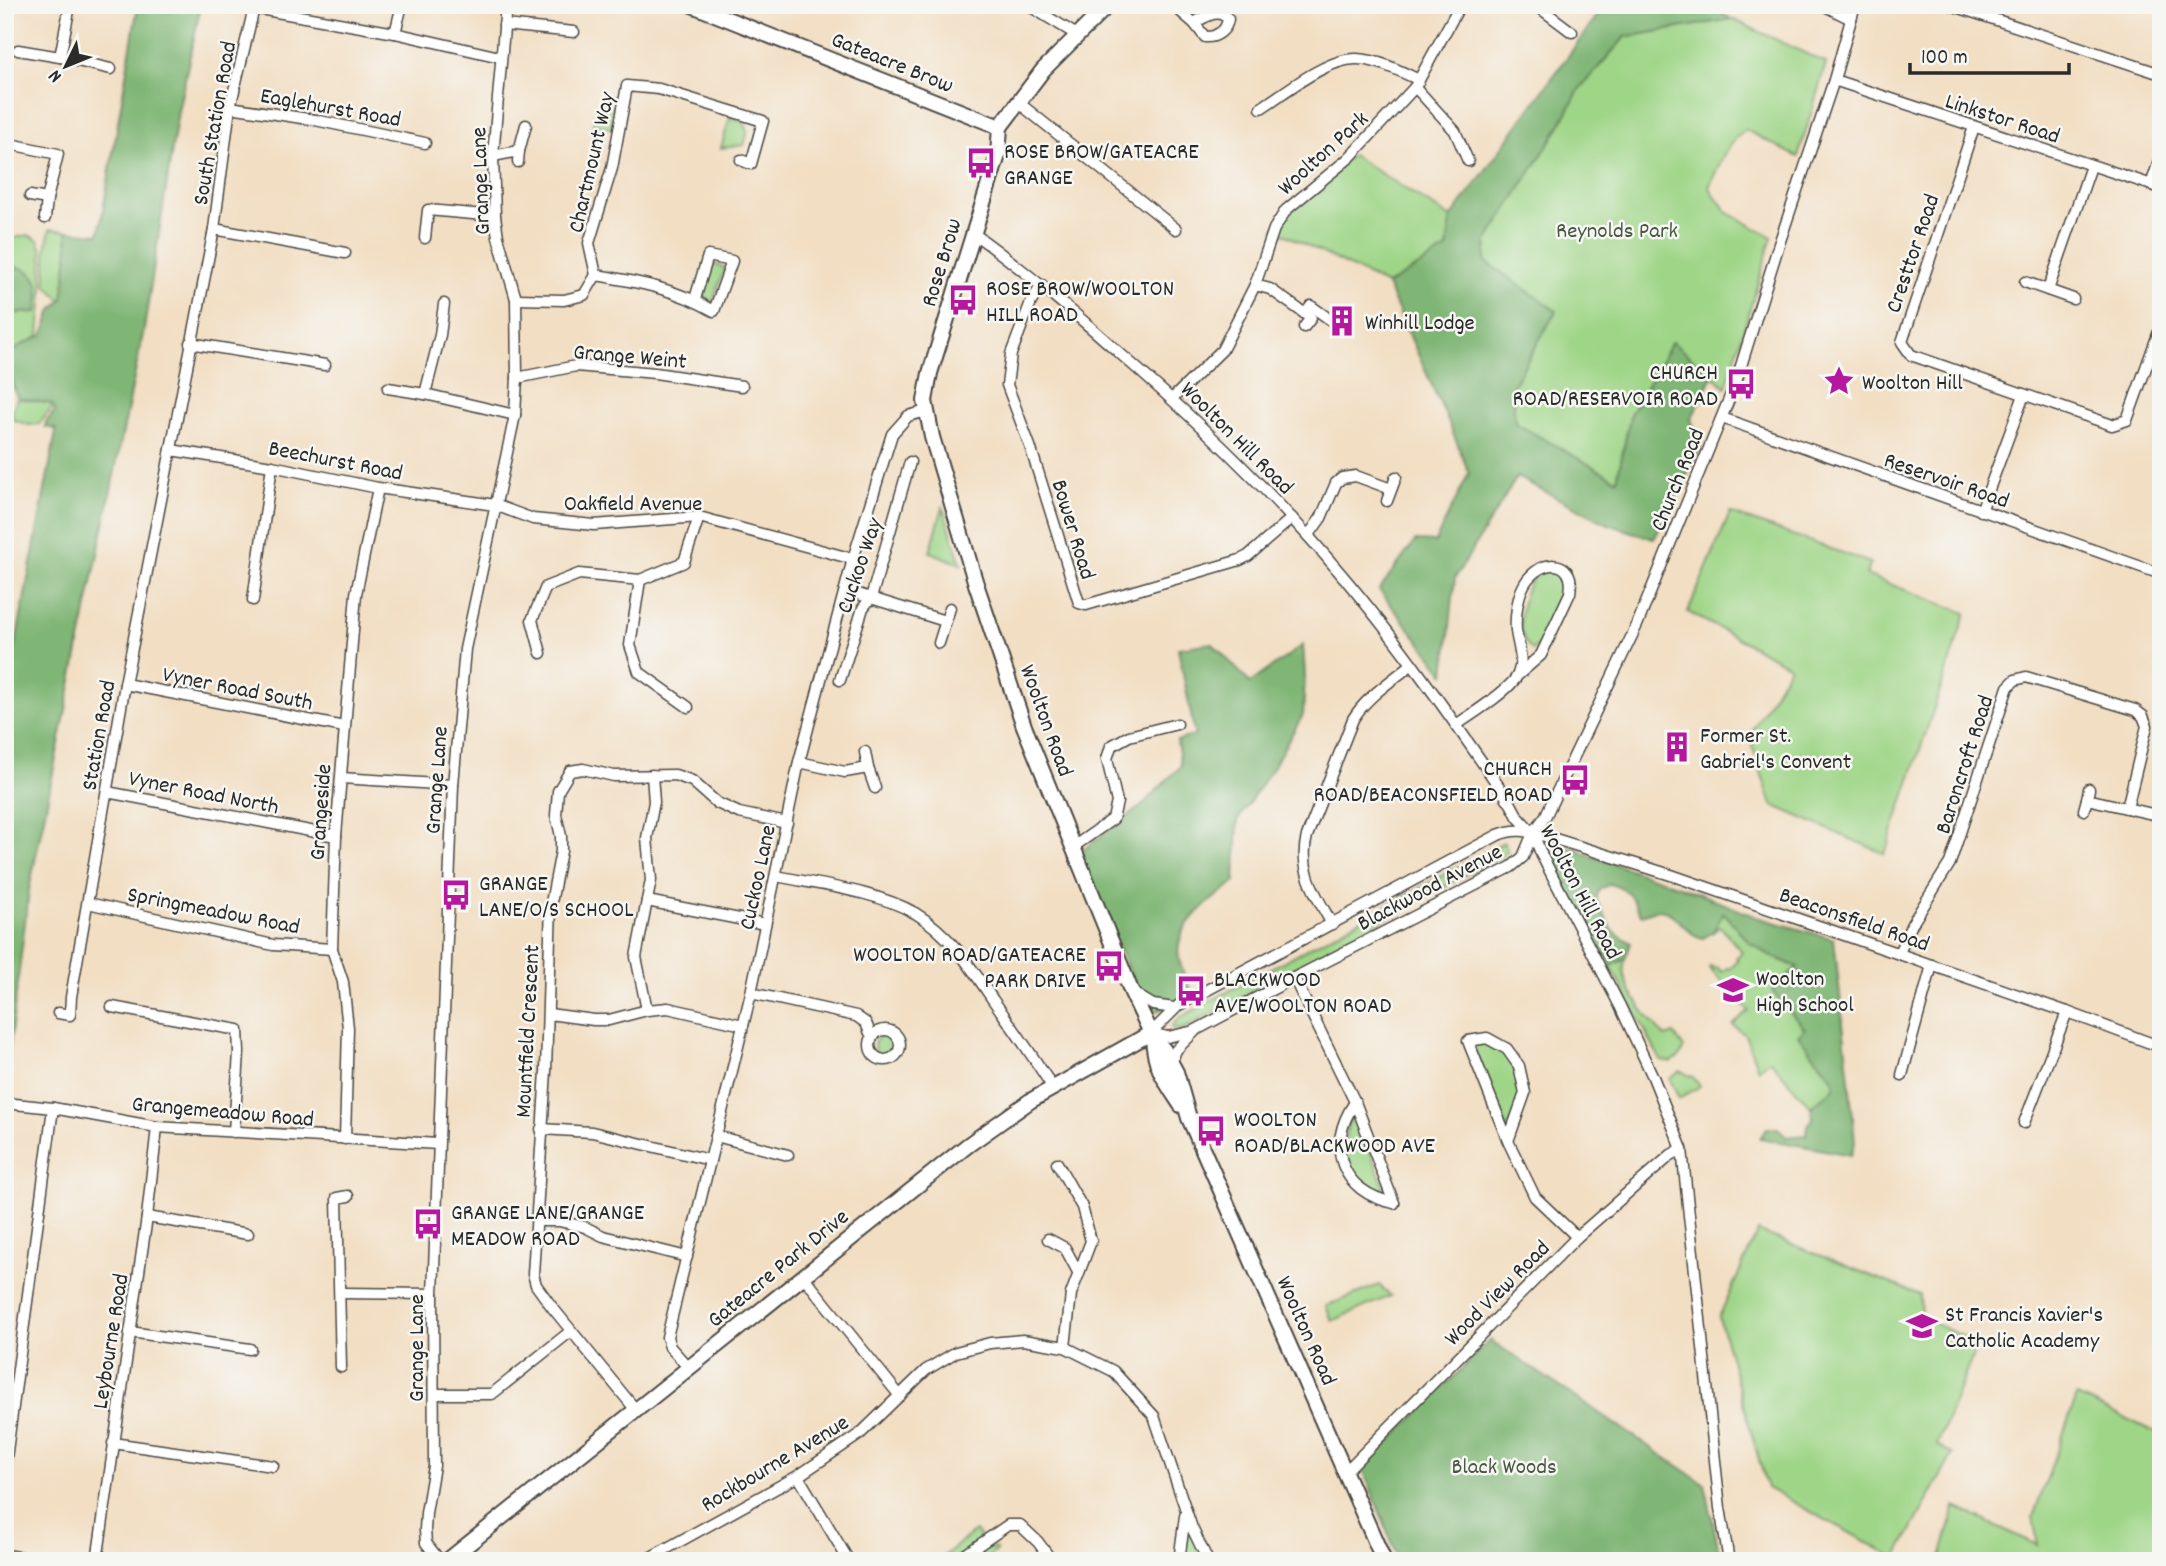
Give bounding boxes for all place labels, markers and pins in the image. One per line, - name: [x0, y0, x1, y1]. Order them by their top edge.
- place label: ROSE BROW/GATEACRE GRANGE: [1004, 137, 1199, 196]
- bus stop icon: ROSE BROW/GATEACRE GRANGE: [964, 146, 998, 180]
- place label: ROSE BROW/WOOLTON HILL ROAD: [986, 274, 1174, 333]
- bus stop icon: ROSE BROW/WOOLTON HILL ROAD: [946, 283, 980, 317]
- building icon: Winhill Lodge: [1325, 304, 1359, 338]
- place label: Winhill Lodge: [1365, 308, 1475, 341]
- place label: CHURCH ROAD/RESERVOIR ROAD: [1512, 358, 1718, 417]
- place icon: Woolton Hill: [1822, 364, 1856, 398]
- bus stop icon: CHURCH ROAD/RESERVOIR ROAD: [1724, 367, 1758, 401]
- place label: Woolton Hill: [1862, 368, 1963, 401]
- place label: Former St. Gabriel's Convent: [1700, 721, 1851, 780]
- building icon: Former St. Gabriel's Convent: [1660, 730, 1694, 764]
- place label: CHURCH ROAD/BEACONSFIELD ROAD: [1313, 754, 1552, 813]
- bus stop icon: CHURCH ROAD/BEACONSFIELD ROAD: [1558, 763, 1592, 797]
- place label: GRANGE LANE/O/S SCHOOL: [479, 869, 634, 928]
- bus stop icon: GRANGE LANE/O/S SCHOOL: [439, 878, 473, 912]
- place label: WOOLTON ROAD/GATEACRE PARK DRIVE: [853, 940, 1087, 999]
- bus stop icon: WOOLTON ROAD/GATEACRE PARK DRIVE: [1092, 949, 1126, 983]
- place label: Woolton High School: [1756, 964, 1854, 1023]
- place label: BLACKWOOD AVE/WOOLTON ROAD: [1214, 965, 1392, 1024]
- school or university icon: Woolton High School: [1716, 973, 1750, 1007]
- bus stop icon: BLACKWOOD AVE/WOOLTON ROAD: [1174, 974, 1208, 1008]
- place label: WOOLTON ROAD/BLACKWOOD AVE: [1234, 1105, 1436, 1164]
- bus stop icon: WOOLTON ROAD/BLACKWOOD AVE: [1194, 1114, 1228, 1148]
- place label: GRANGE LANE/GRANGE MEADOW ROAD: [451, 1198, 645, 1257]
- bus stop icon: GRANGE LANE/GRANGE MEADOW ROAD: [411, 1207, 445, 1241]
- place label: St Francis Xavier's Catholic Academy: [1945, 1300, 2103, 1359]
- school or university icon: St Francis Xavier's Catholic Academy: [1905, 1309, 1939, 1343]

